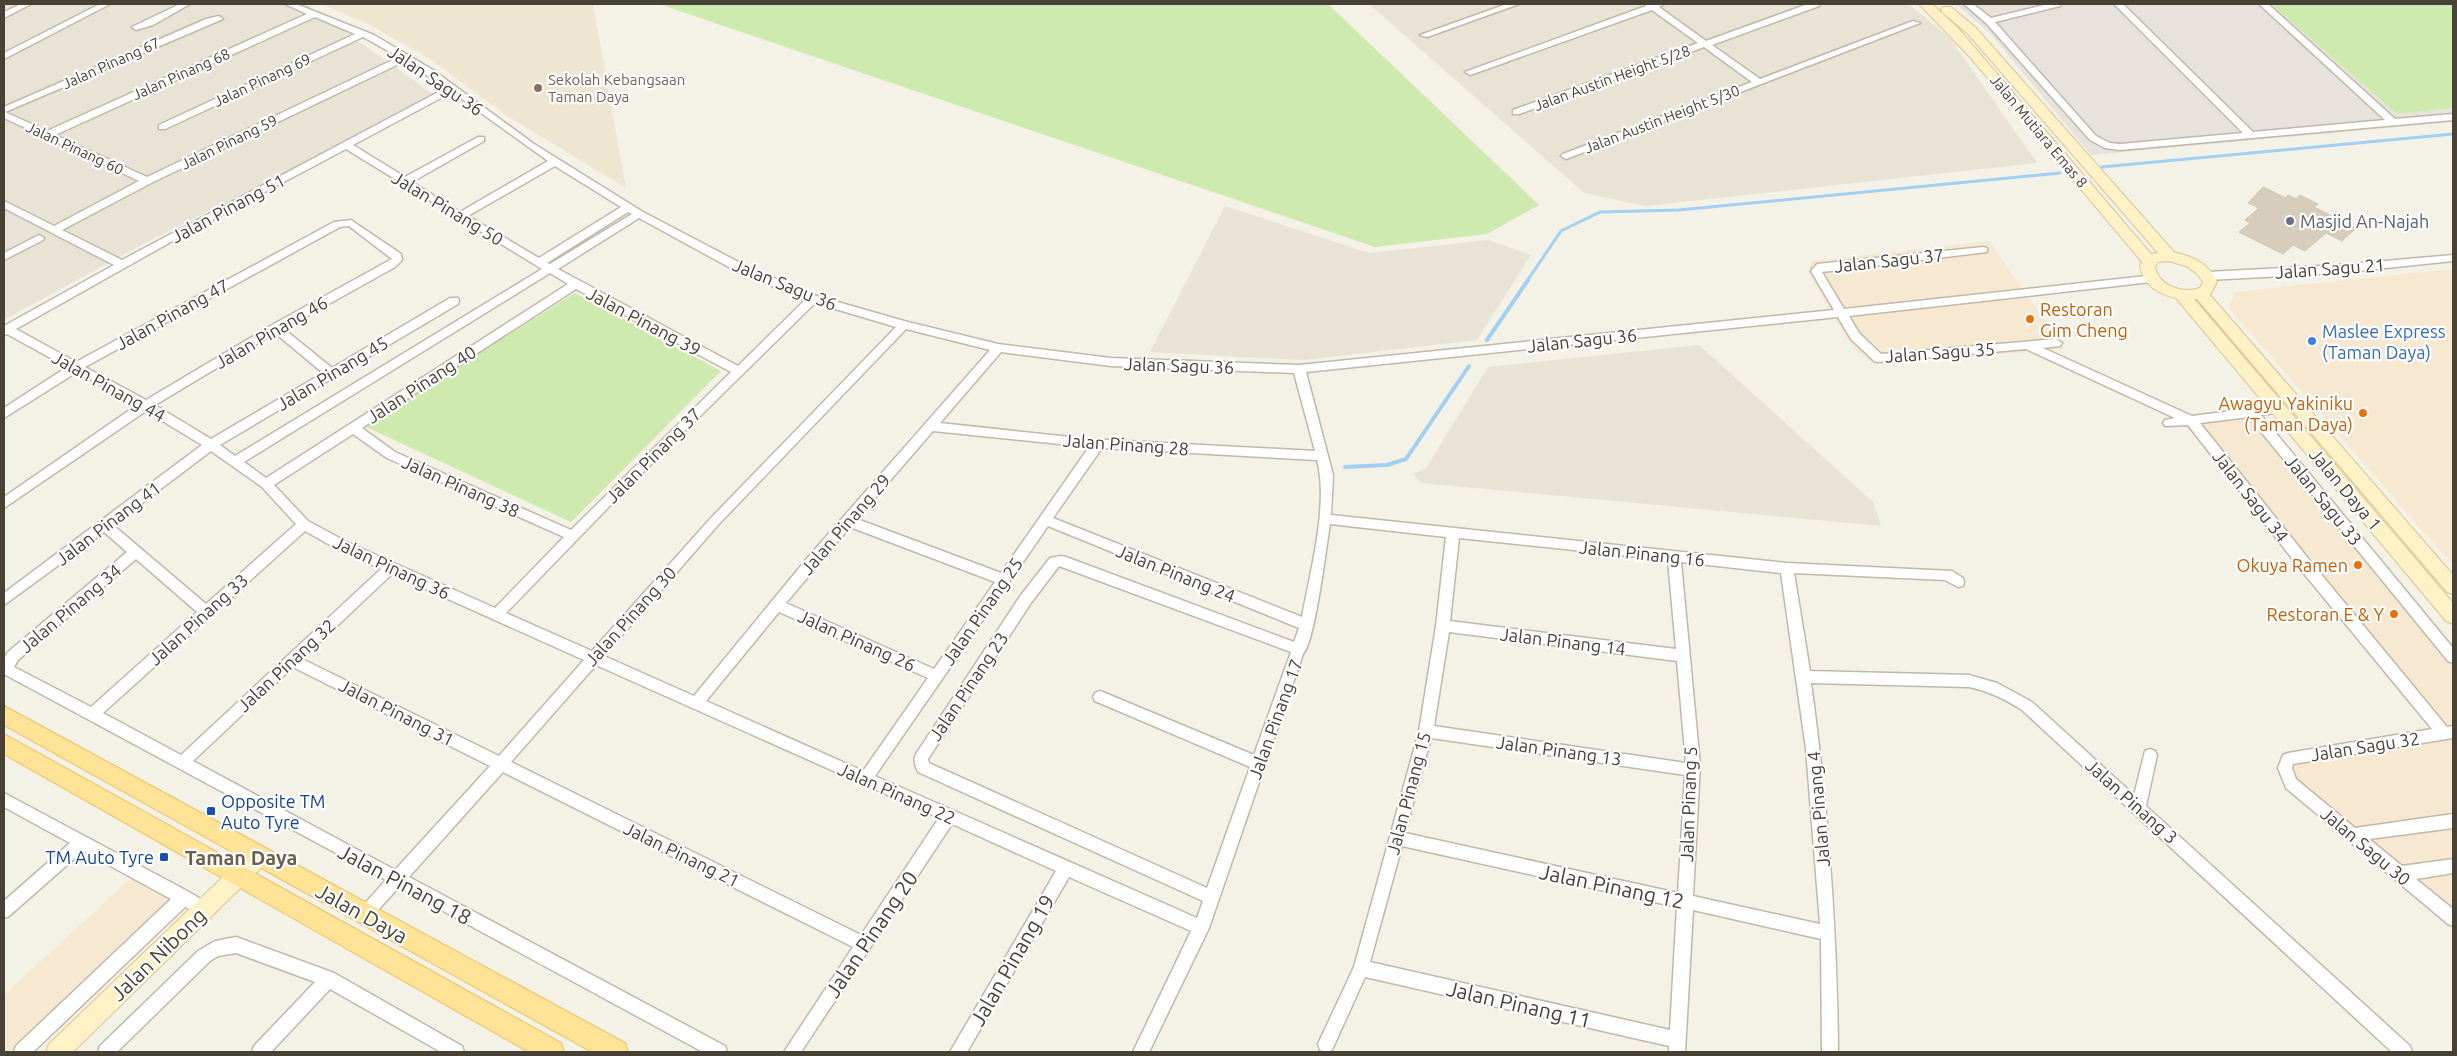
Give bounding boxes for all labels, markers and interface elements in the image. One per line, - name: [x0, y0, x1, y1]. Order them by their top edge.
- street label: Jalan Pinang 67: [59, 34, 163, 92]
- street label: Jalan Sagu 36: [385, 41, 487, 119]
- street label: Jalan Austin Height 5/28: [1532, 42, 1692, 114]
- street label: Jalan Pinang 68: [129, 45, 233, 103]
- street label: Jalan Pinang 69: [211, 50, 313, 110]
- place label: Sekolah Kebangsaan Taman Daya: [548, 71, 685, 105]
- street label: Jalan Mutiara Emas 8: [1987, 71, 2091, 191]
- marker: Sekolah Kebangsaan Taman Daya: [532, 82, 544, 94]
- street label: Jalan Austin Height 5/30: [1582, 82, 1742, 156]
- street label: Jalan Pinang 59: [178, 111, 280, 173]
- street label: Jalan Pinang 60: [24, 118, 126, 178]
- street label: Jalan Pinang 50: [389, 167, 507, 249]
- street label: Jalan Pinang 51: [168, 170, 288, 246]
- place label: Masjid An-Najah: [2300, 211, 2429, 231]
- marker: Masjid An-Najah: [2284, 215, 2296, 227]
- street label: Jalan Sagu 37: [1833, 244, 1945, 276]
- street label: Jalan Sagu 36: [730, 254, 840, 314]
- street label: Jalan Sagu 21: [2274, 254, 2386, 282]
- street label: Jalan Pinang 47: [112, 275, 232, 353]
- street label: Jalan Pinang 39: [584, 283, 704, 359]
- street label: Jalan Pinang 46: [211, 292, 331, 372]
- place label: Restoran Gim Cheng: [2040, 299, 2128, 340]
- marker: Restoran Gim Cheng: [2024, 313, 2036, 325]
- place label: Maslee Express (Taman Daya): [2322, 321, 2446, 363]
- street label: Jalan Sagu 36: [1526, 324, 1638, 356]
- street label: Jalan Pinang 45: [273, 332, 391, 414]
- marker: Maslee Express (Taman Daya): [2306, 335, 2318, 347]
- street label: Jalan Sagu 35: [1884, 338, 1996, 366]
- street label: Jalan Pinang 40: [363, 341, 479, 427]
- street label: Jalan Pinang 44: [49, 347, 169, 425]
- street label: Jalan Sagu 36: [1124, 353, 1234, 377]
- place label: Awagyu Yakiniku (Taman Daya): [2218, 393, 2353, 435]
- street label: Jalan Pinang 37: [601, 403, 705, 507]
- marker: Awagyu Yakiniku (Taman Daya): [2357, 407, 2369, 419]
- street label: Jalan Pinang 28: [1062, 430, 1190, 458]
- street label: Jalan Daya 1: [2306, 444, 2386, 534]
- street label: Jalan Sagu 34: [2209, 446, 2293, 546]
- street label: Jalan Pinang 38: [399, 451, 523, 521]
- street label: Jalan Sagu 33: [2282, 451, 2366, 549]
- street label: Jalan Pinang 29: [796, 470, 894, 578]
- street label: Jalan Pinang 41: [52, 477, 164, 569]
- street label: Jalan Pinang 36: [331, 531, 453, 603]
- street label: Jalan Pinang 16: [1578, 536, 1706, 570]
- street label: Jalan Pinang 24: [1114, 540, 1238, 606]
- street label: Jalan Pinang 25: [938, 554, 1026, 668]
- place label: Okuya Ramen: [2237, 555, 2348, 575]
- marker: Okuya Ramen: [2352, 559, 2364, 571]
- street label: Jalan Pinang 34: [15, 560, 125, 656]
- street label: Jalan Pinang 30: [580, 562, 680, 670]
- street label: Jalan Pinang 33: [144, 569, 252, 669]
- place label: Restoran E & Y: [2267, 604, 2385, 624]
- street label: Jalan Pinang 26: [795, 605, 919, 675]
- marker: Restoran E & Y: [2388, 608, 2400, 620]
- street label: Jalan Pinang 32: [233, 615, 339, 715]
- street label: Jalan Pinang 14: [1499, 623, 1627, 659]
- street label: Jalan Pinang 23: [924, 628, 1012, 744]
- street label: Jalan Pinang 17: [1244, 656, 1306, 782]
- street label: Jalan Pinang 31: [336, 674, 458, 750]
- street label: Jalan Sagu 32: [2309, 727, 2421, 765]
- street label: Jalan Pinang 15: [1382, 729, 1434, 857]
- street label: Jalan Pinang 13: [1495, 731, 1623, 769]
- street label: Jalan Pinang 5: [1676, 746, 1700, 862]
- street label: Jalan Pinang 4: [1803, 750, 1833, 868]
- street label: Jalan Pinang 3: [2082, 755, 2182, 847]
- street label: Jalan Pinang 22: [835, 758, 959, 828]
- place label: Opposite TM Auto Tyre: [221, 791, 326, 832]
- street label: Jalan Sagu 30: [2317, 803, 2415, 889]
- marker: Opposite TM Auto Tyre: [205, 805, 217, 817]
- street label: Jalan Pinang 21: [621, 817, 743, 891]
- street label: Jalan Pinang 18: [334, 839, 476, 929]
- district label: Taman Daya: [185, 846, 297, 869]
- place label: TM Auto Tyre: [45, 847, 154, 867]
- marker: TM Auto Tyre: [158, 851, 170, 863]
- street label: Jalan Pinang 12: [1537, 859, 1687, 913]
- street label: Jalan Pinang 20: [820, 866, 922, 1002]
- street label: Jalan Daya: [312, 878, 412, 948]
- street label: Jalan Pinang 19: [965, 890, 1059, 1030]
- street label: Jalan Nibong: [105, 903, 211, 1005]
- street label: Jalan Pinang 11: [1445, 976, 1593, 1032]

